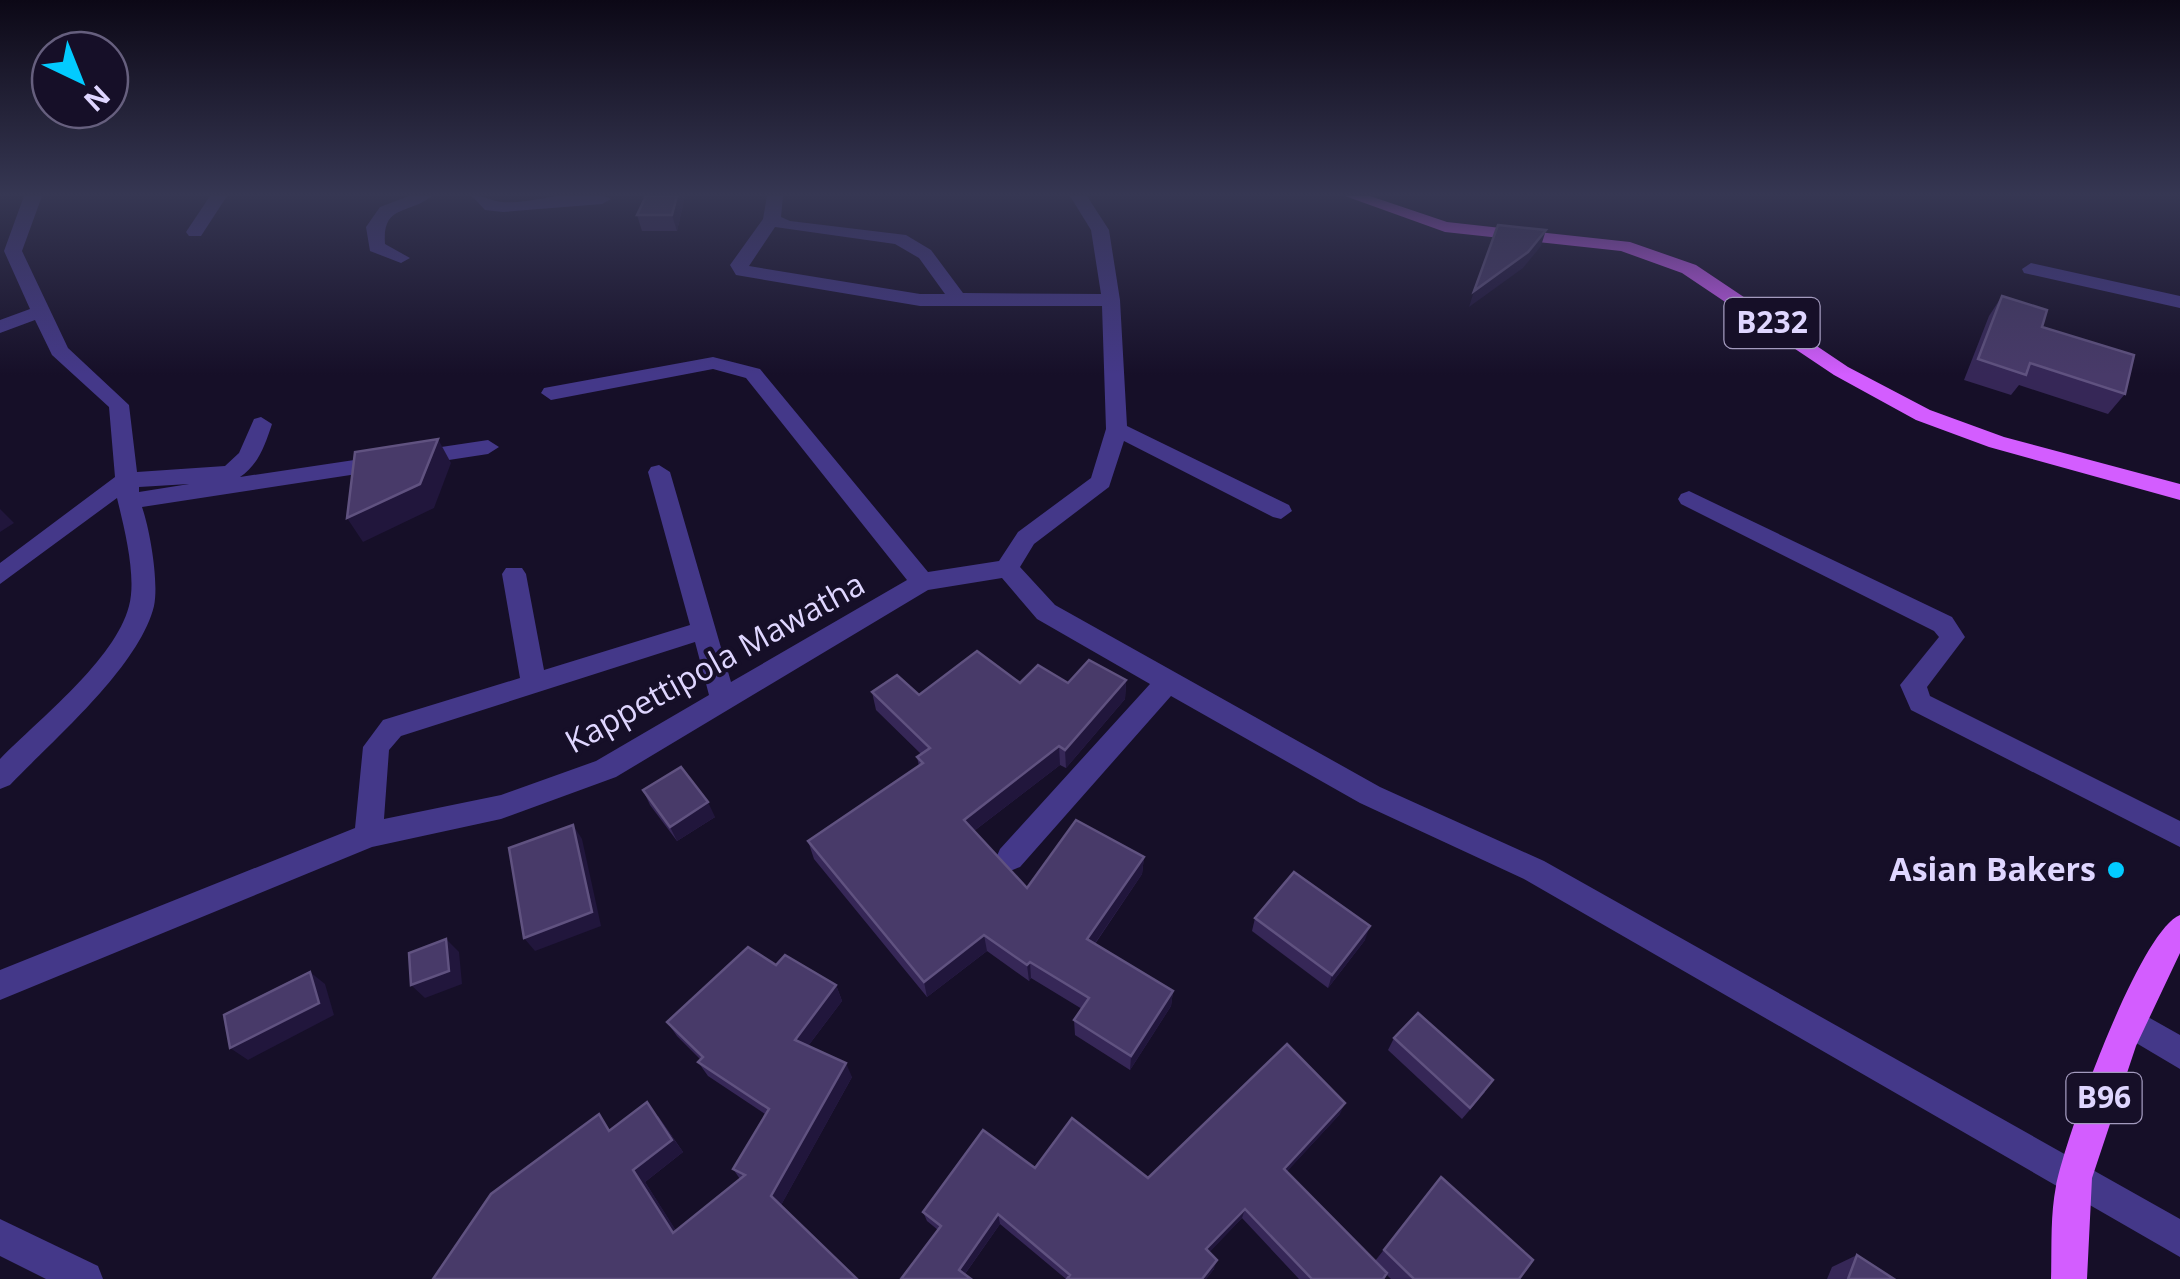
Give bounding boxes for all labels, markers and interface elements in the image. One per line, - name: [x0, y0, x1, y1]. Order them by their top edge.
- north arrow: [30, 30, 130, 130]
- text: N: [76, 77, 119, 121]
- road number: B232: [1724, 298, 1820, 348]
- street label: Kappettipola Mawatha: [557, 561, 872, 762]
- place label: Asian Bakers: [1890, 847, 2096, 890]
- marker: Asian Bakers: [2105, 859, 2127, 881]
- road number: B96: [2066, 1073, 2142, 1123]

